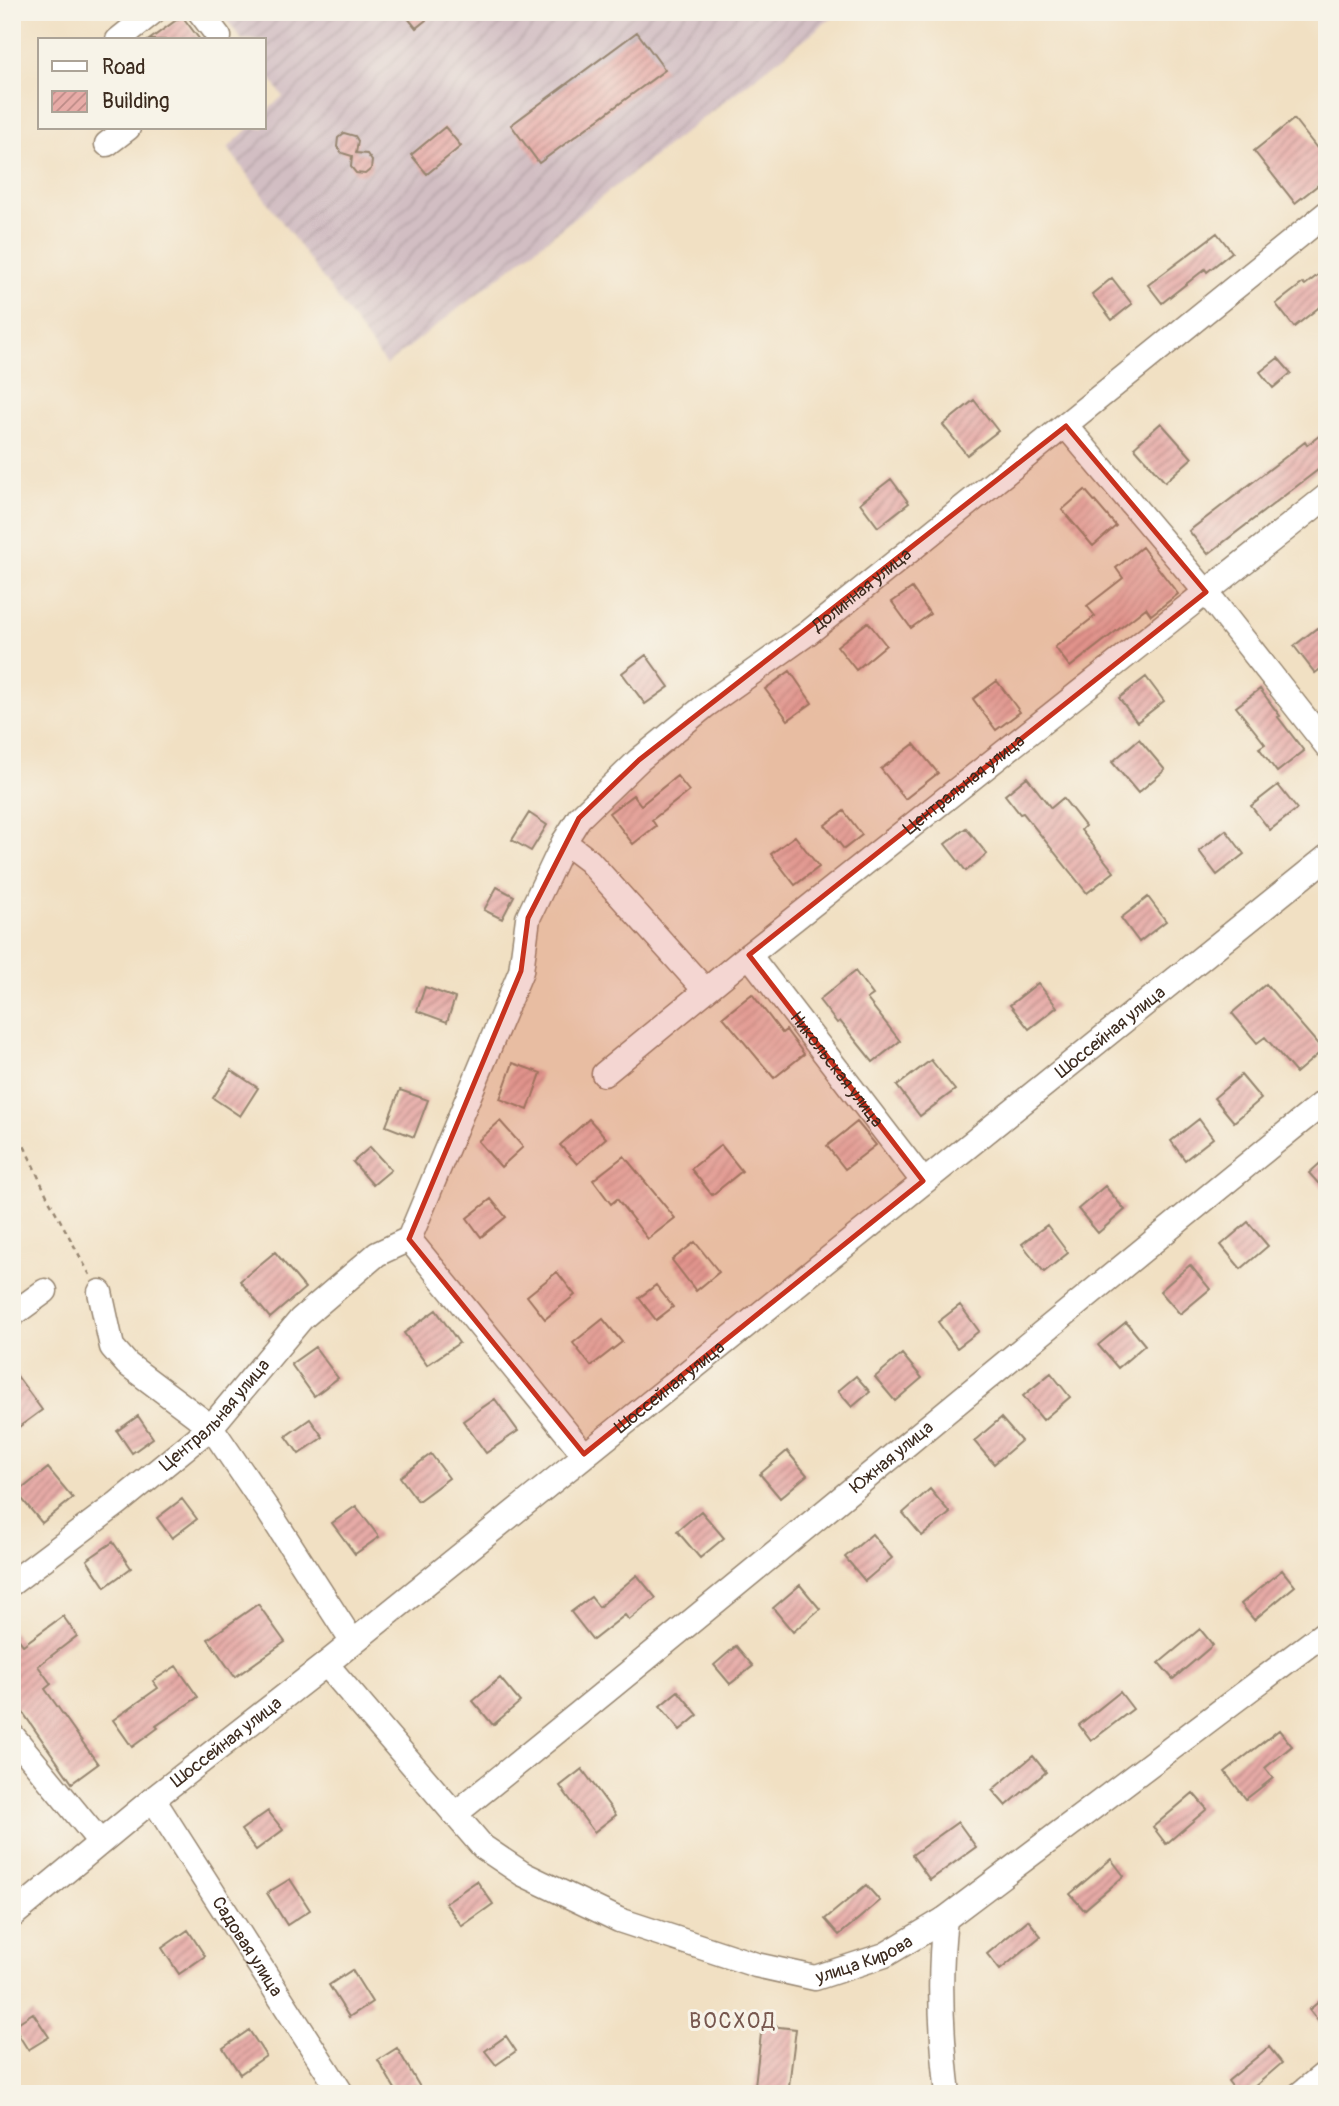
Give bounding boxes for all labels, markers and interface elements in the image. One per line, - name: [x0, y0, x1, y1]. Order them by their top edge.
- legend: [38, 38, 266, 130]
- text: Road: [102, 54, 146, 81]
- text: Building: [102, 88, 169, 115]
- street label: Долинная улица: [807, 543, 916, 638]
- street label: Центральная улица: [899, 729, 1030, 840]
- street label: Шоссейная улица: [1051, 981, 1170, 1083]
- street label: Никольская улица: [785, 1007, 888, 1132]
- street label: Шоссейная улица: [610, 1336, 730, 1439]
- street label: Центральная улица: [155, 1354, 275, 1476]
- street label: Южная улица: [845, 1416, 938, 1498]
- street label: Шоссейная улица: [166, 1692, 287, 1793]
- street label: Садовая улица: [206, 1892, 288, 2001]
- street label: улица Кирова: [812, 1930, 917, 1989]
- district label: ВОСХОД: [689, 2008, 777, 2035]

